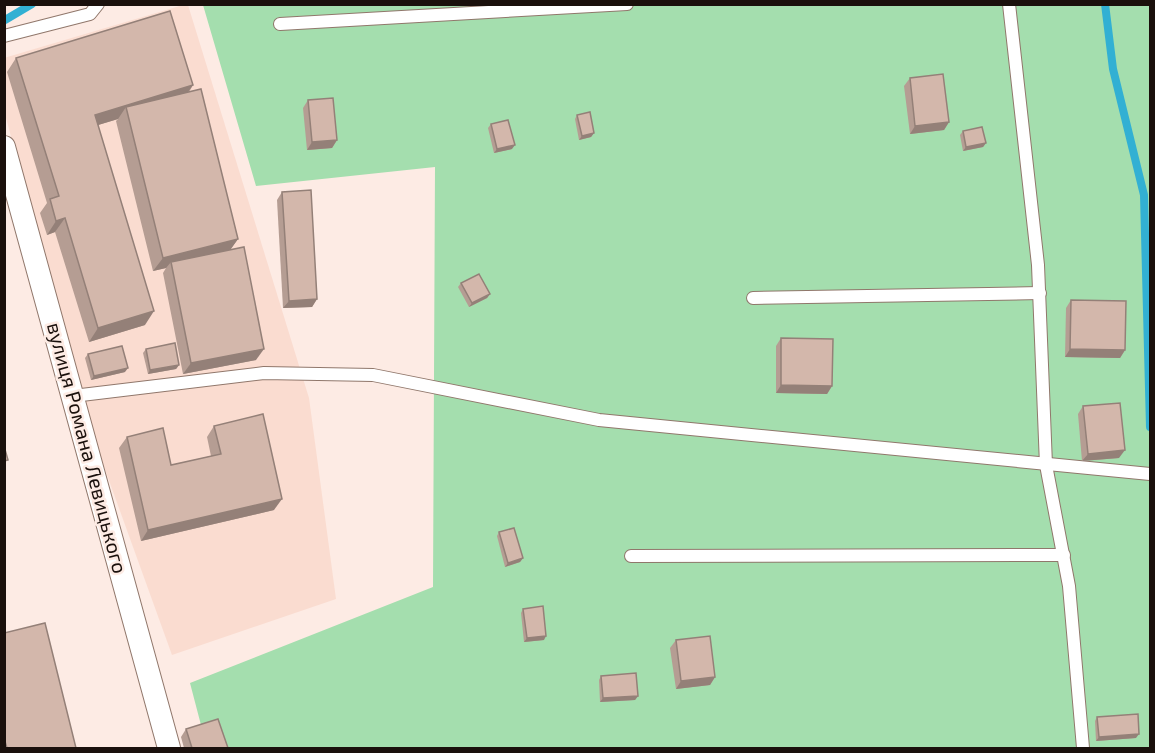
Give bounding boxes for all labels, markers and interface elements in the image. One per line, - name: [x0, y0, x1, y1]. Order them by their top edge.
- street label: вулиця Романа Левицького: [42, 320, 133, 576]

